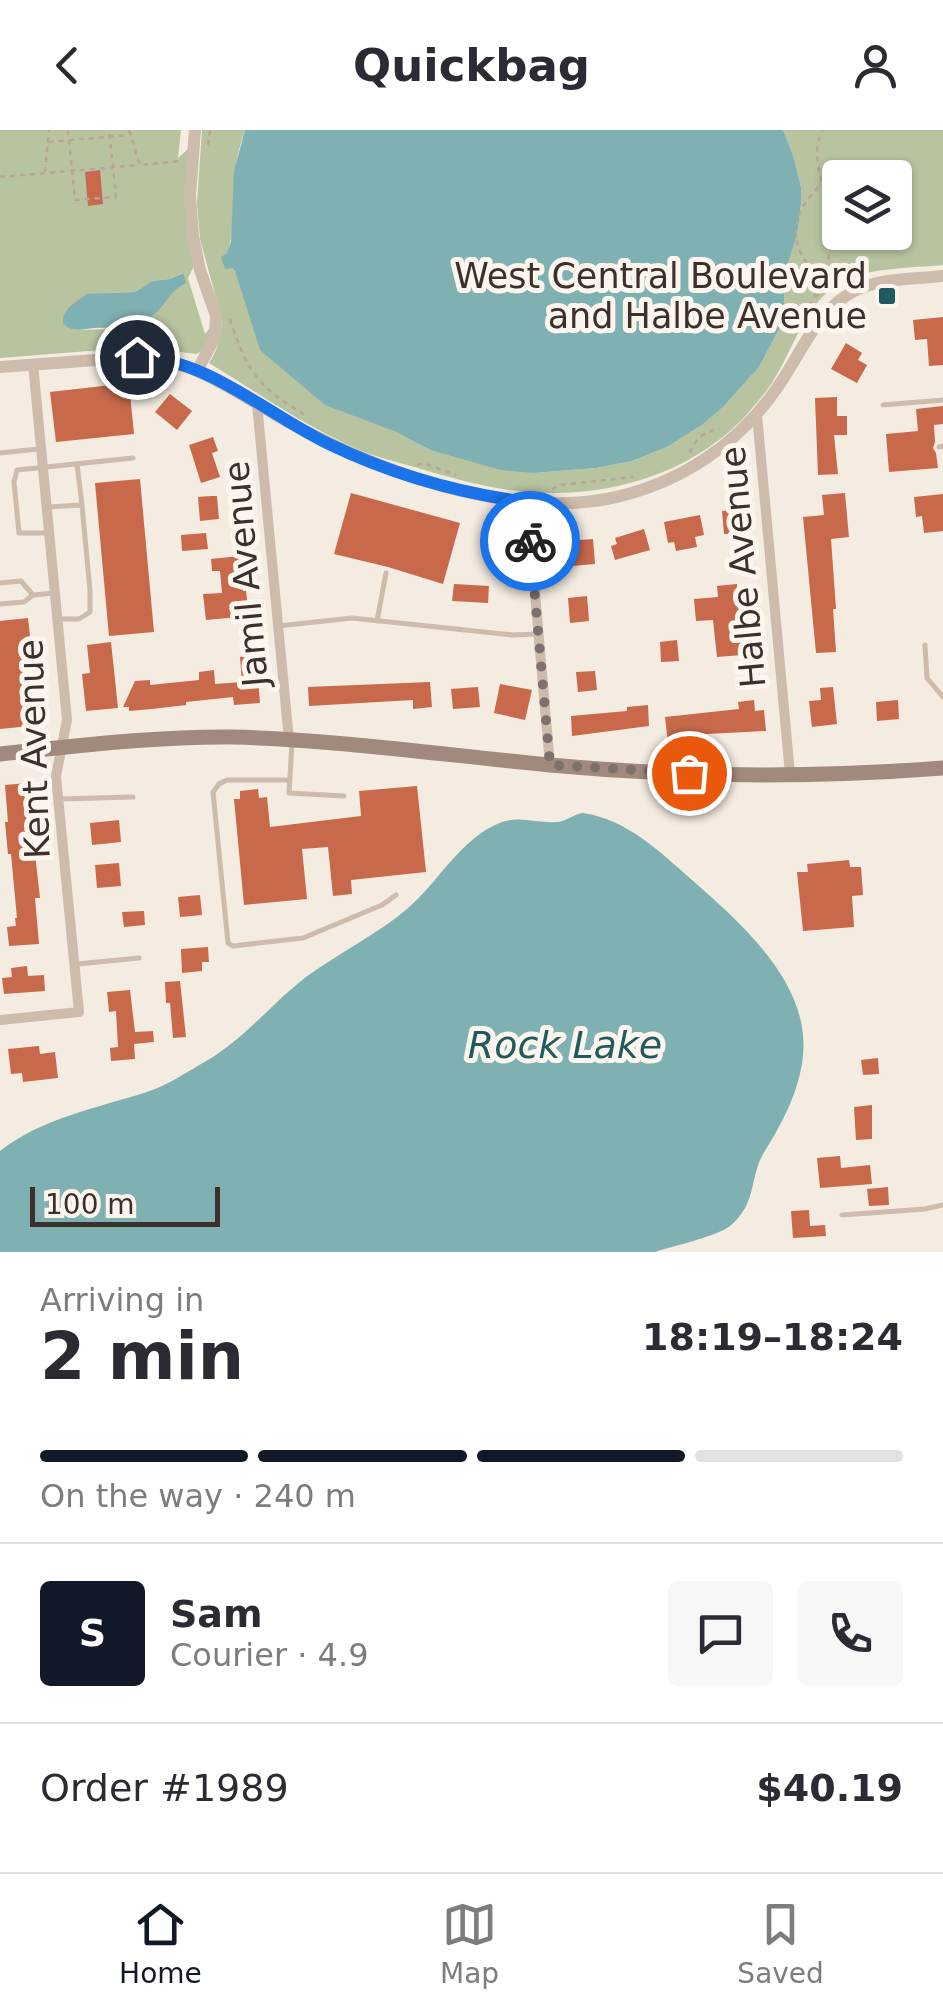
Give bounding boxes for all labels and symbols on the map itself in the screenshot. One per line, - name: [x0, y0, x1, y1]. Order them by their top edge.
- place label: West Central Boulevard and Halbe Avenue: [454, 256, 867, 336]
- marker: West Central Boulevard and Halbe Avenue: [876, 285, 898, 307]
- pin: [95, 315, 180, 400]
- street label: Halbe Avenue: [713, 445, 773, 689]
- street label: Jamil Avenue: [216, 459, 276, 691]
- courier: [480, 491, 580, 591]
- street label: Kent Avenue: [10, 638, 58, 860]
- pin: [647, 731, 732, 816]
- water label: Rock Lake: [468, 1023, 662, 1067]
- scale bar: [30, 1182, 220, 1226]

